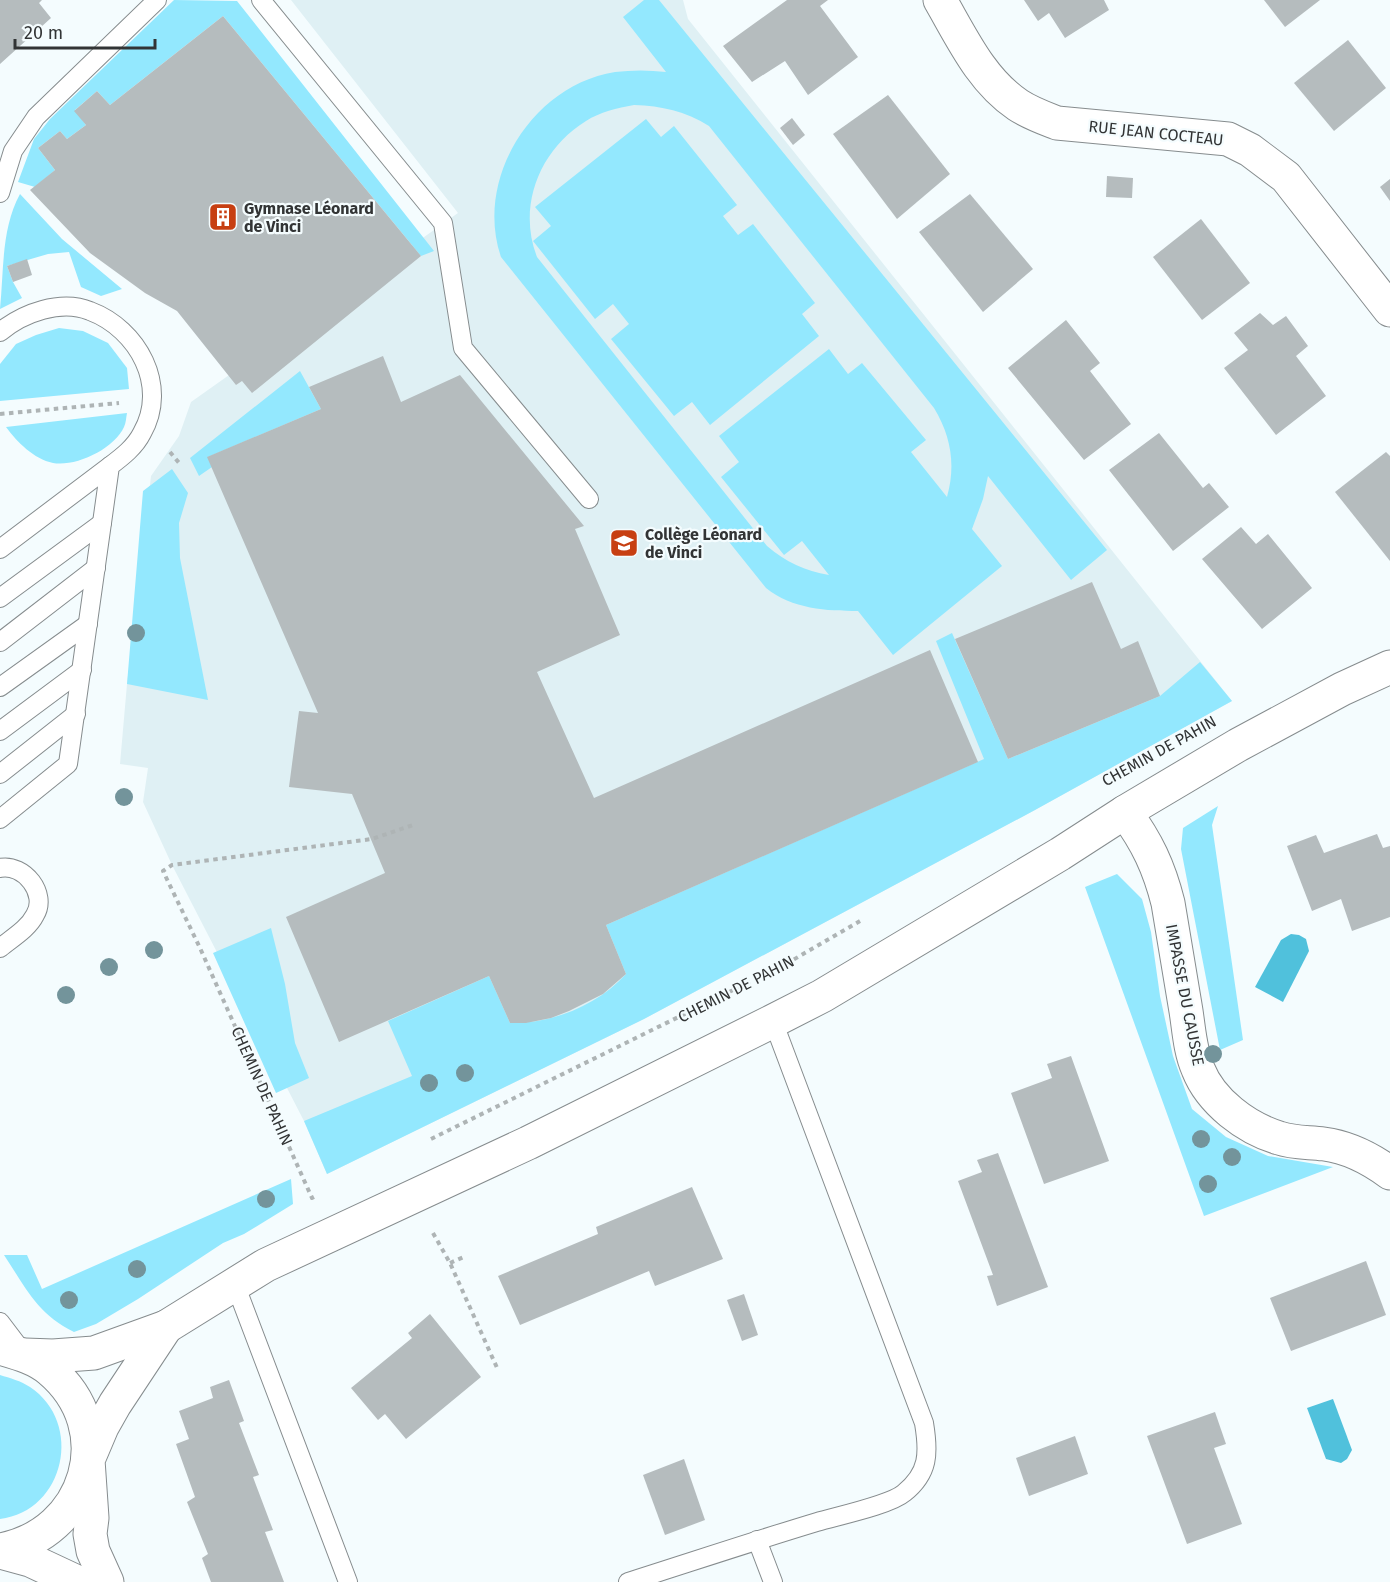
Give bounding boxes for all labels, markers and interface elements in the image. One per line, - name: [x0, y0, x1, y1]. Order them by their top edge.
- scale bar: [15, 12, 154, 50]
- text: 20 m: [24, 22, 63, 44]
- street label: RUE JEAN COCTEAU: [1088, 116, 1224, 150]
- place label: Gymnase Léonard de Vinci: [244, 199, 374, 236]
- building icon: Gymnase Léonard de Vinci: [207, 201, 239, 233]
- place label: Collège Léonard de Vinci: [645, 525, 762, 562]
- school or university icon: Collège Léonard de Vinci: [608, 527, 640, 559]
- street label: CHEMIN DE PAHIN: [1098, 712, 1220, 790]
- street label: IMPASSE DU CAUSSE: [1162, 922, 1208, 1068]
- street label: CHEMIN DE PAHIN: [675, 952, 797, 1026]
- street label: CHEMIN DE PAHIN: [227, 1024, 297, 1148]

